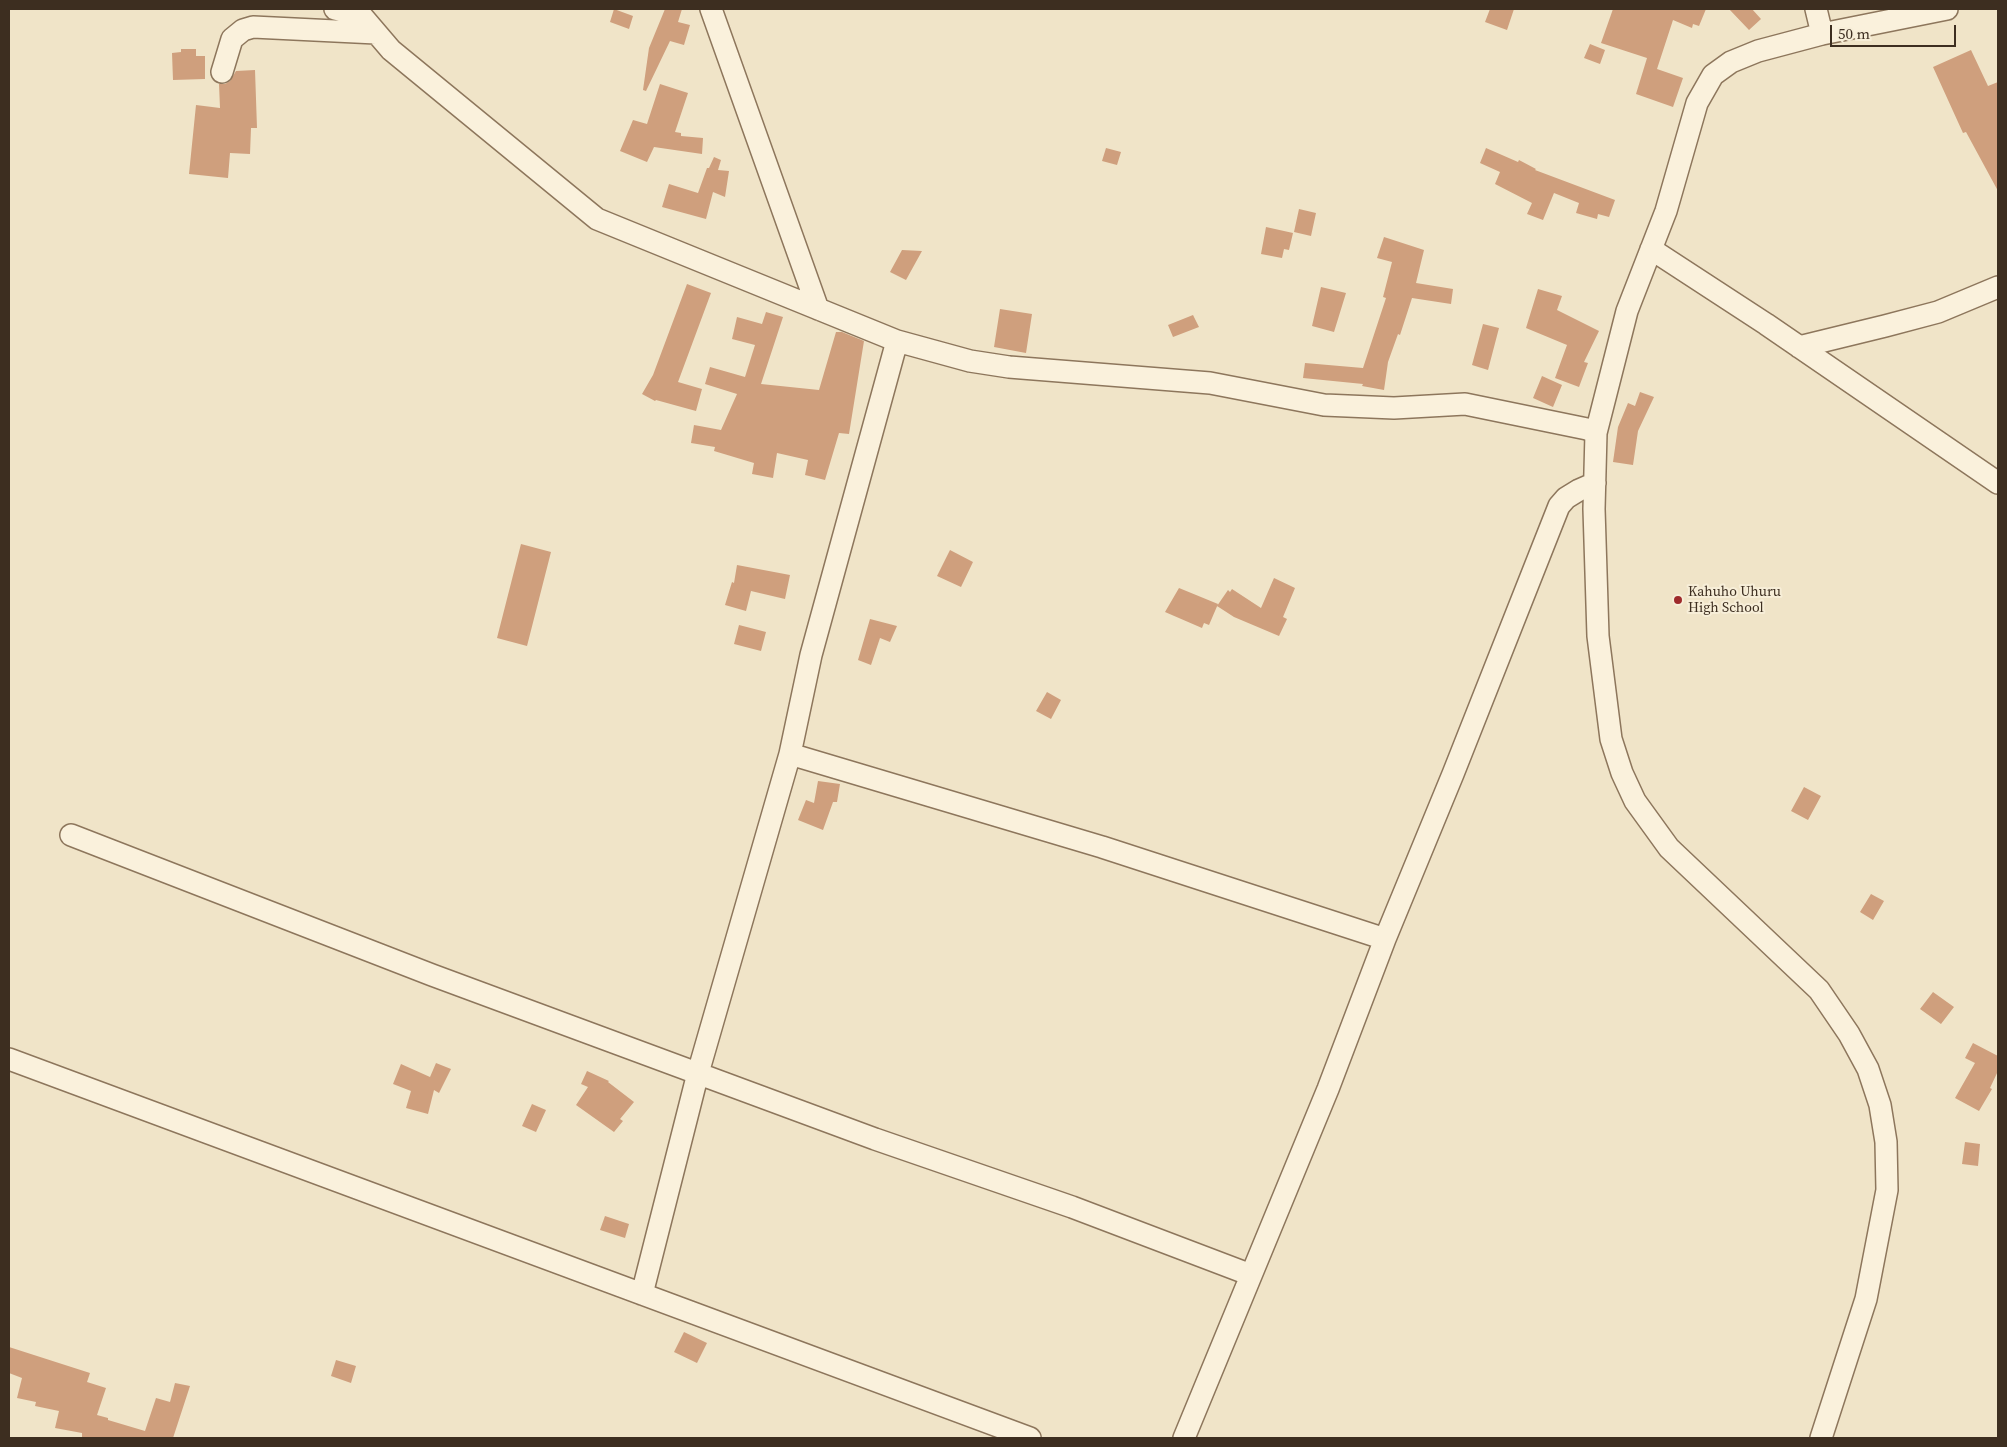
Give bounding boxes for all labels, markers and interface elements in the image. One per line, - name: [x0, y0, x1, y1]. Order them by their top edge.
- scale bar: [1832, 15, 1958, 47]
- text: 50 m: [1838, 23, 1870, 44]
- place label: Kahuho Uhuru High School: [1688, 584, 1781, 616]
- marker: Kahuho Uhuru High School: [1672, 594, 1684, 606]

